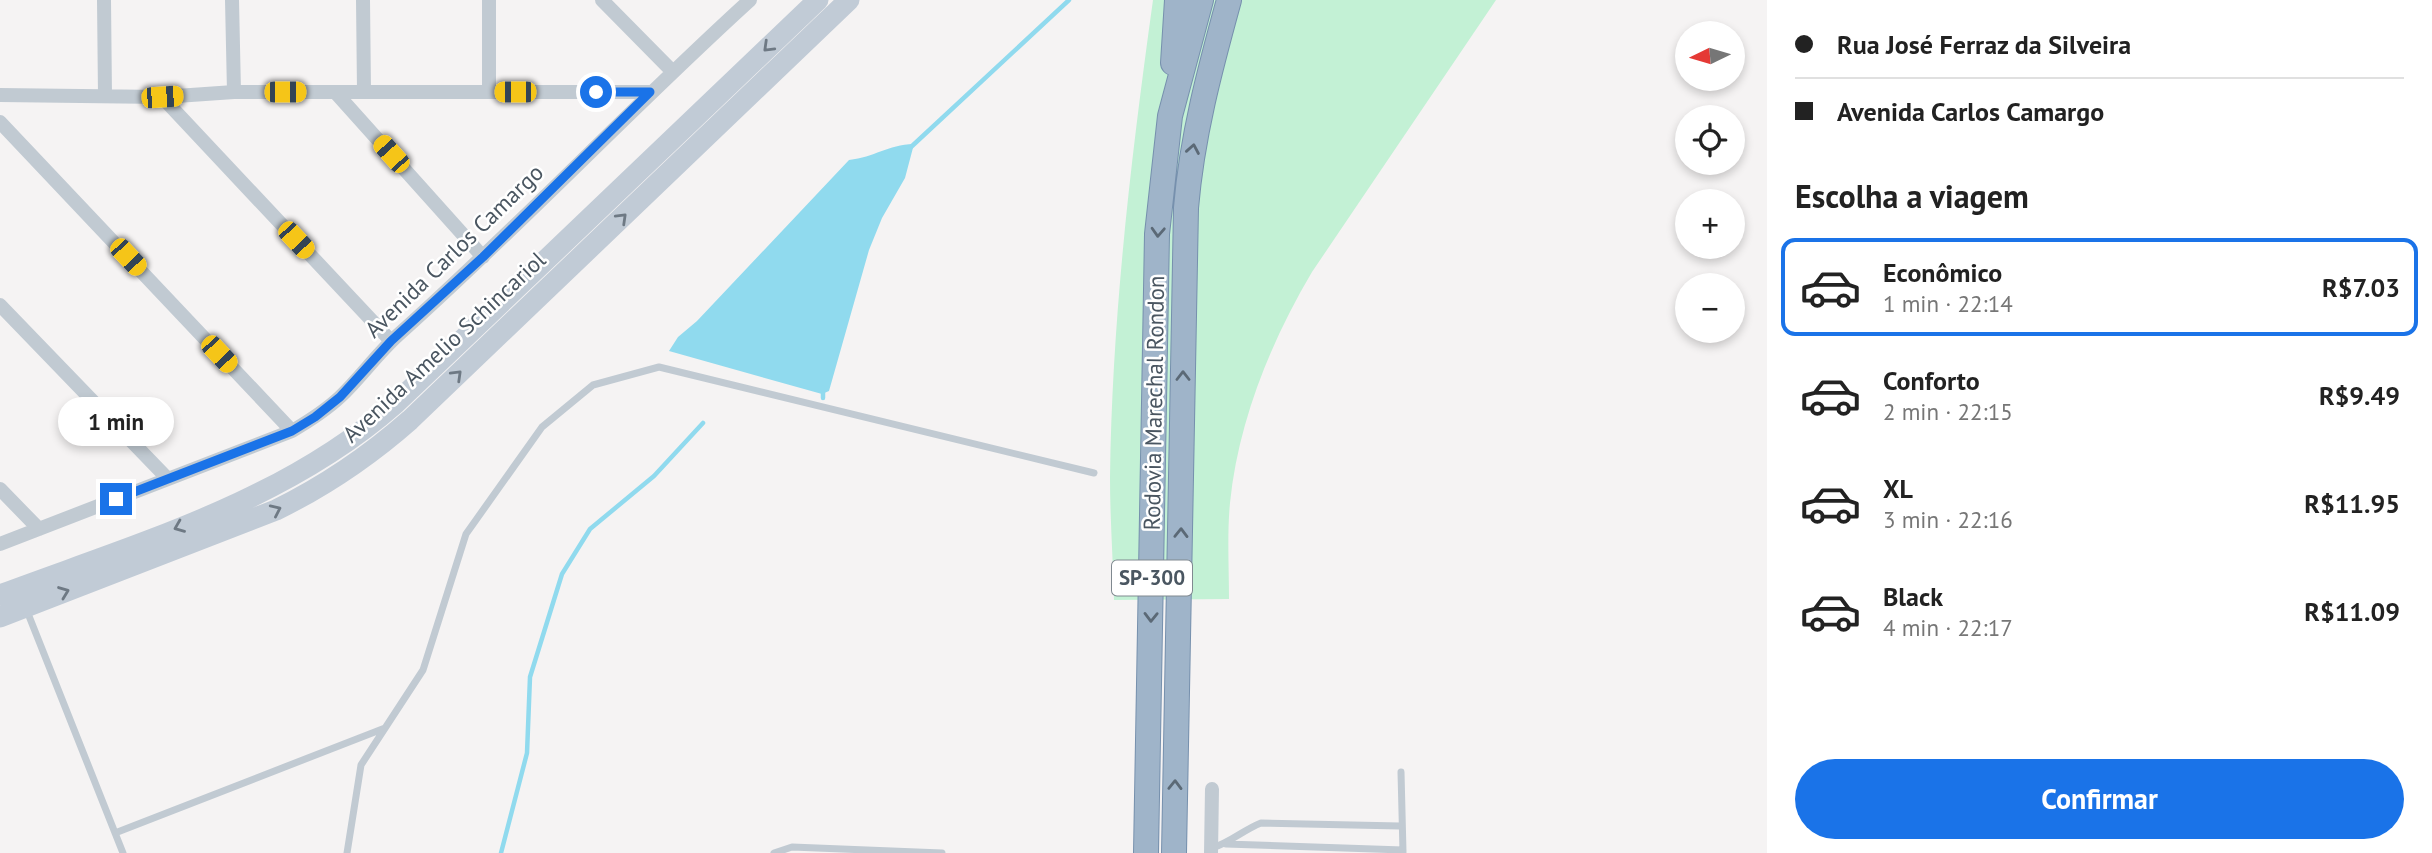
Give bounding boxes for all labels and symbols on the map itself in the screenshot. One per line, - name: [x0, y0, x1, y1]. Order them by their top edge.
- north arrow: [1675, 21, 1745, 91]
- one-way arrow: [763, 39, 776, 52]
- route start: [580, 76, 612, 108]
- car: [265, 82, 307, 103]
- car: [495, 82, 537, 103]
- car: [141, 85, 184, 109]
- car: [370, 131, 413, 177]
- one-way arrow: [1185, 143, 1200, 155]
- street label: Avenida Carlos Camargo: [358, 158, 549, 344]
- one-way arrow: [613, 213, 626, 226]
- car: [274, 217, 319, 263]
- one-way arrow: [1150, 227, 1165, 238]
- car: [106, 234, 151, 280]
- street label: Avenida Amelio Schincariol: [336, 245, 551, 448]
- street label: Rodovia Marechal Rondon: [1137, 275, 1170, 531]
- car: [197, 331, 242, 377]
- one-way arrow: [1175, 370, 1191, 381]
- one-way arrow: [449, 371, 462, 383]
- callout: 1 min: [58, 398, 174, 447]
- route end: [100, 483, 132, 515]
- one-way arrow: [269, 504, 281, 518]
- one-way arrow: [174, 518, 186, 532]
- one-way arrow: [1173, 527, 1188, 538]
- road number: SP-300: [1112, 560, 1192, 596]
- one-way arrow: [57, 587, 69, 601]
- one-way arrow: [1143, 612, 1159, 623]
- one-way arrow: [1168, 779, 1183, 790]

